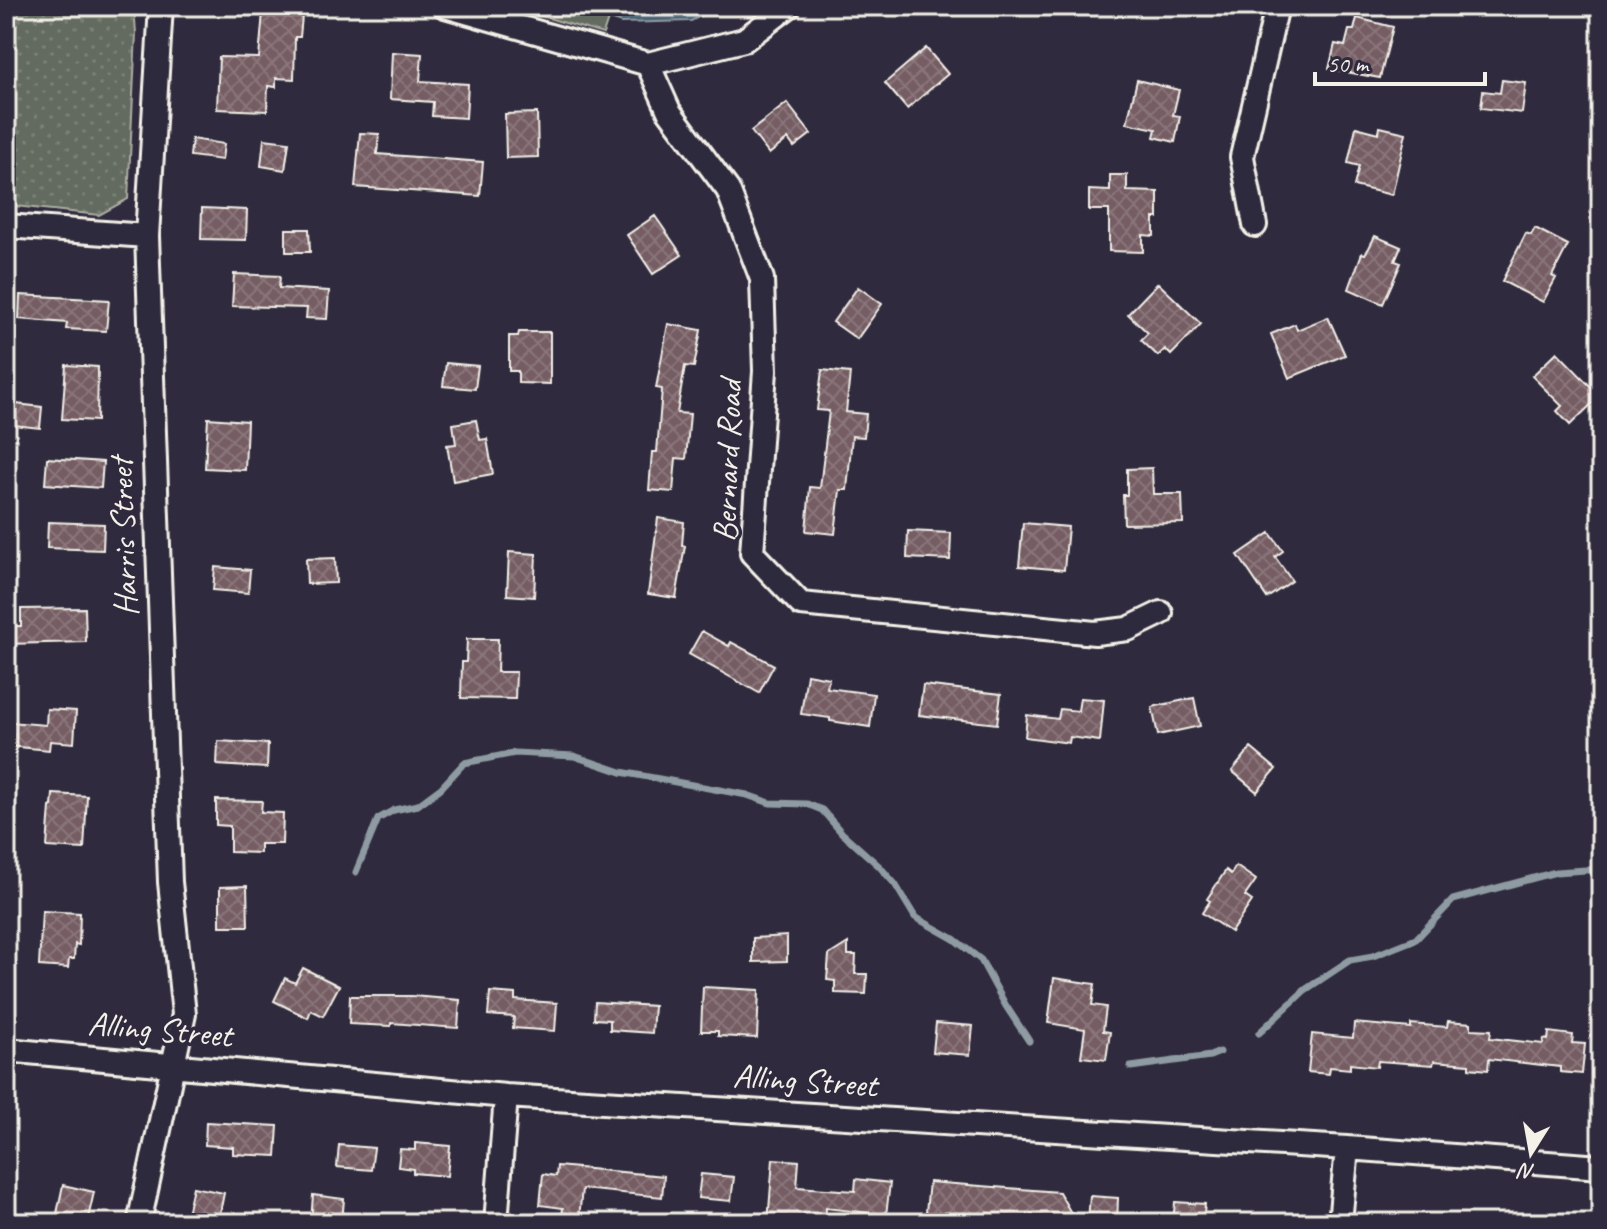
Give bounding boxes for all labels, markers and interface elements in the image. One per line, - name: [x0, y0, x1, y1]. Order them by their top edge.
- scale bar: [1315, 36, 1485, 86]
- text: 50 m: [1327, 49, 1370, 79]
- street label: Bernard Road: [703, 374, 752, 543]
- street label: Harris Street: [99, 452, 147, 617]
- street label: Alling Street: [86, 1001, 237, 1057]
- street label: Alling Street: [732, 1054, 882, 1107]
- north arrow: [1491, 1113, 1571, 1193]
- text: N: [1515, 1156, 1537, 1187]

